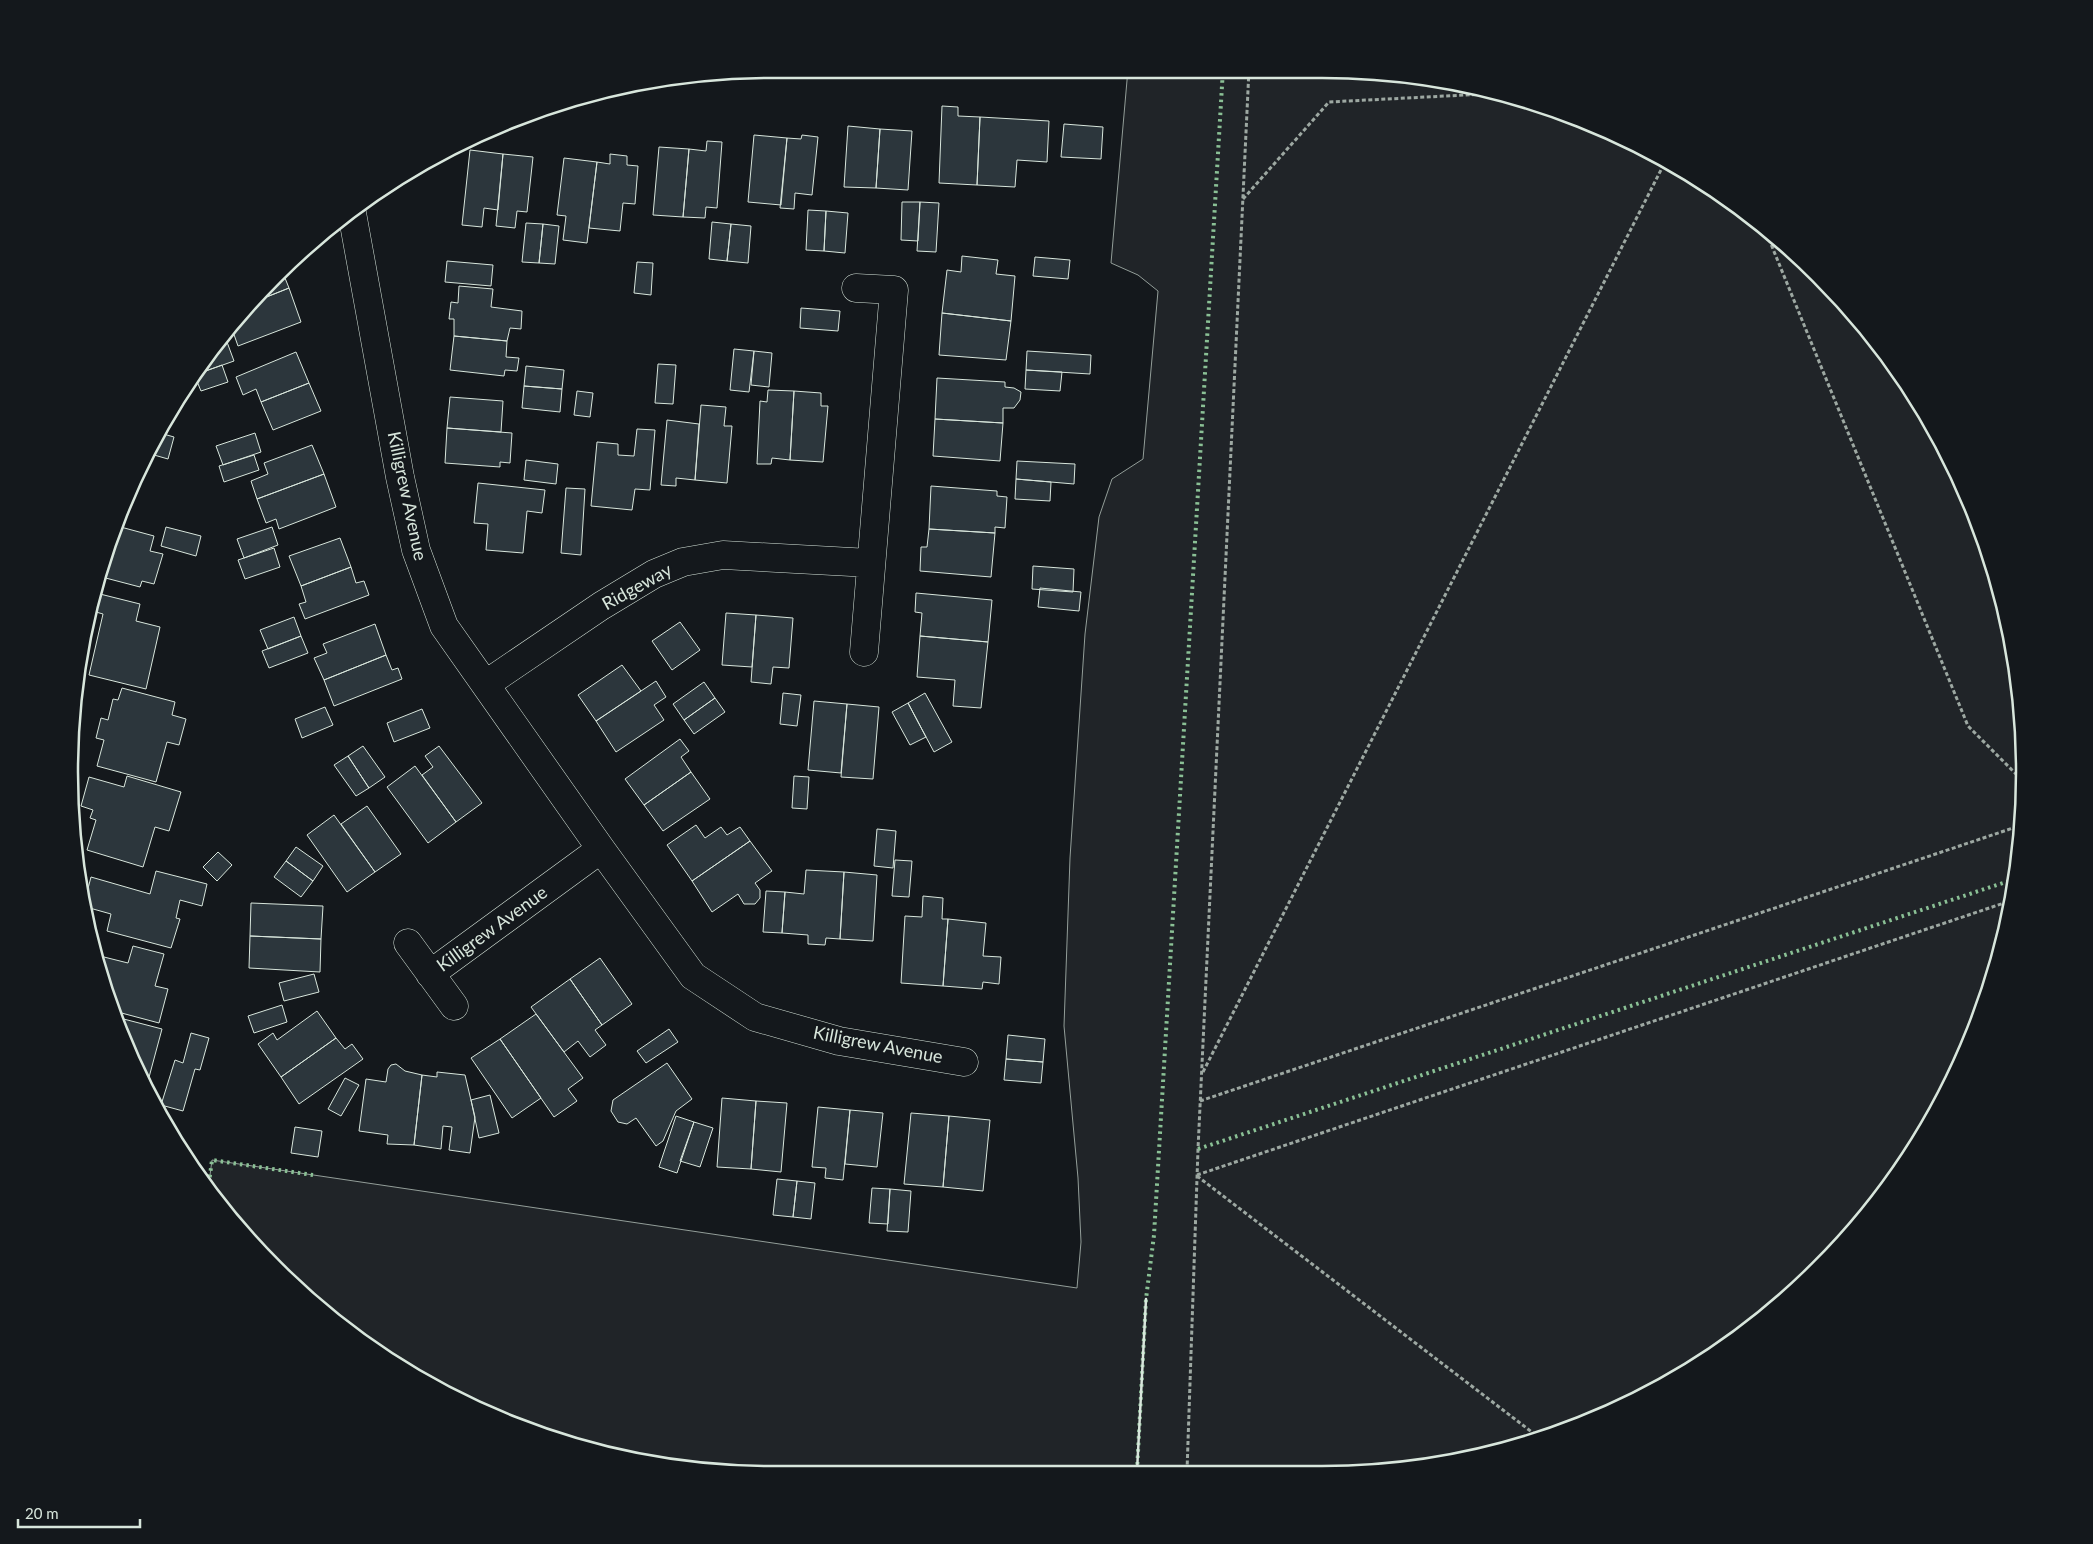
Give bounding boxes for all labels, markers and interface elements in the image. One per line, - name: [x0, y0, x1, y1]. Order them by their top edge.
- street label: Killigrew Avenue: [384, 429, 432, 562]
- street label: Ridgeway: [598, 558, 676, 614]
- street label: Killigrew Avenue: [432, 881, 551, 976]
- street label: Killigrew Avenue: [812, 1021, 945, 1067]
- scale bar: [18, 1496, 140, 1528]
- text: 20 m: [25, 1504, 59, 1522]

